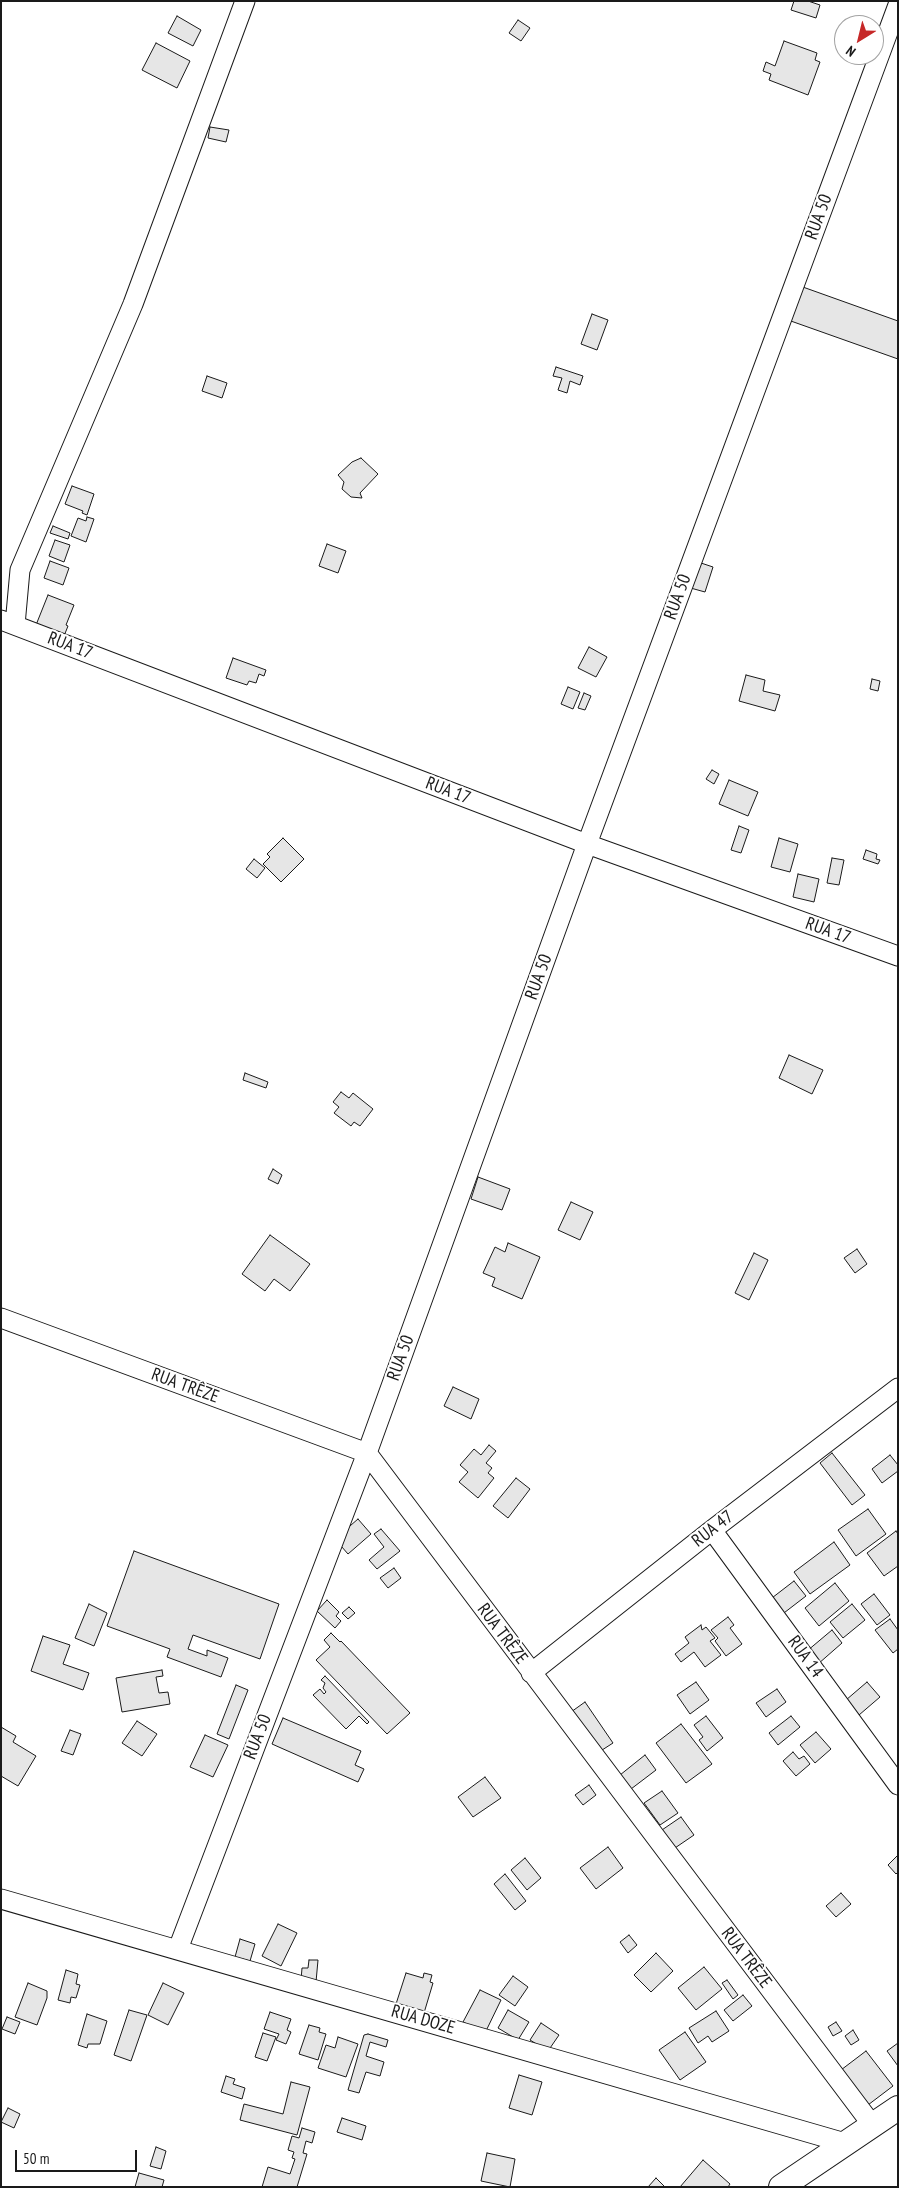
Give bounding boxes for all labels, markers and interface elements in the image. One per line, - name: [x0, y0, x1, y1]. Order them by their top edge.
- north arrow: [834, 15, 884, 65]
- text: N: [842, 42, 859, 61]
- street label: RUA 50: [801, 191, 837, 243]
- street label: RUA 50: [660, 571, 696, 623]
- street label: RUA 17: [44, 628, 96, 664]
- street label: RUA 17: [422, 773, 474, 809]
- street label: RUA 17: [802, 913, 854, 949]
- street label: RUA 50: [521, 951, 557, 1003]
- street label: RUA 50: [383, 1332, 419, 1384]
- street label: RUA TRÊZE: [148, 1364, 222, 1408]
- street label: RUA 47: [688, 1506, 738, 1552]
- street label: RUA TRÊZE: [472, 1599, 532, 1669]
- street label: RUA 14: [783, 1632, 827, 1682]
- street label: RUA 50: [240, 1711, 276, 1763]
- street label: RUA TRÊZE: [716, 1923, 776, 1993]
- street label: RUA DOZE: [389, 2001, 457, 2039]
- scale bar: [18, 2140, 140, 2172]
- text: 50 m: [23, 2149, 49, 2168]

